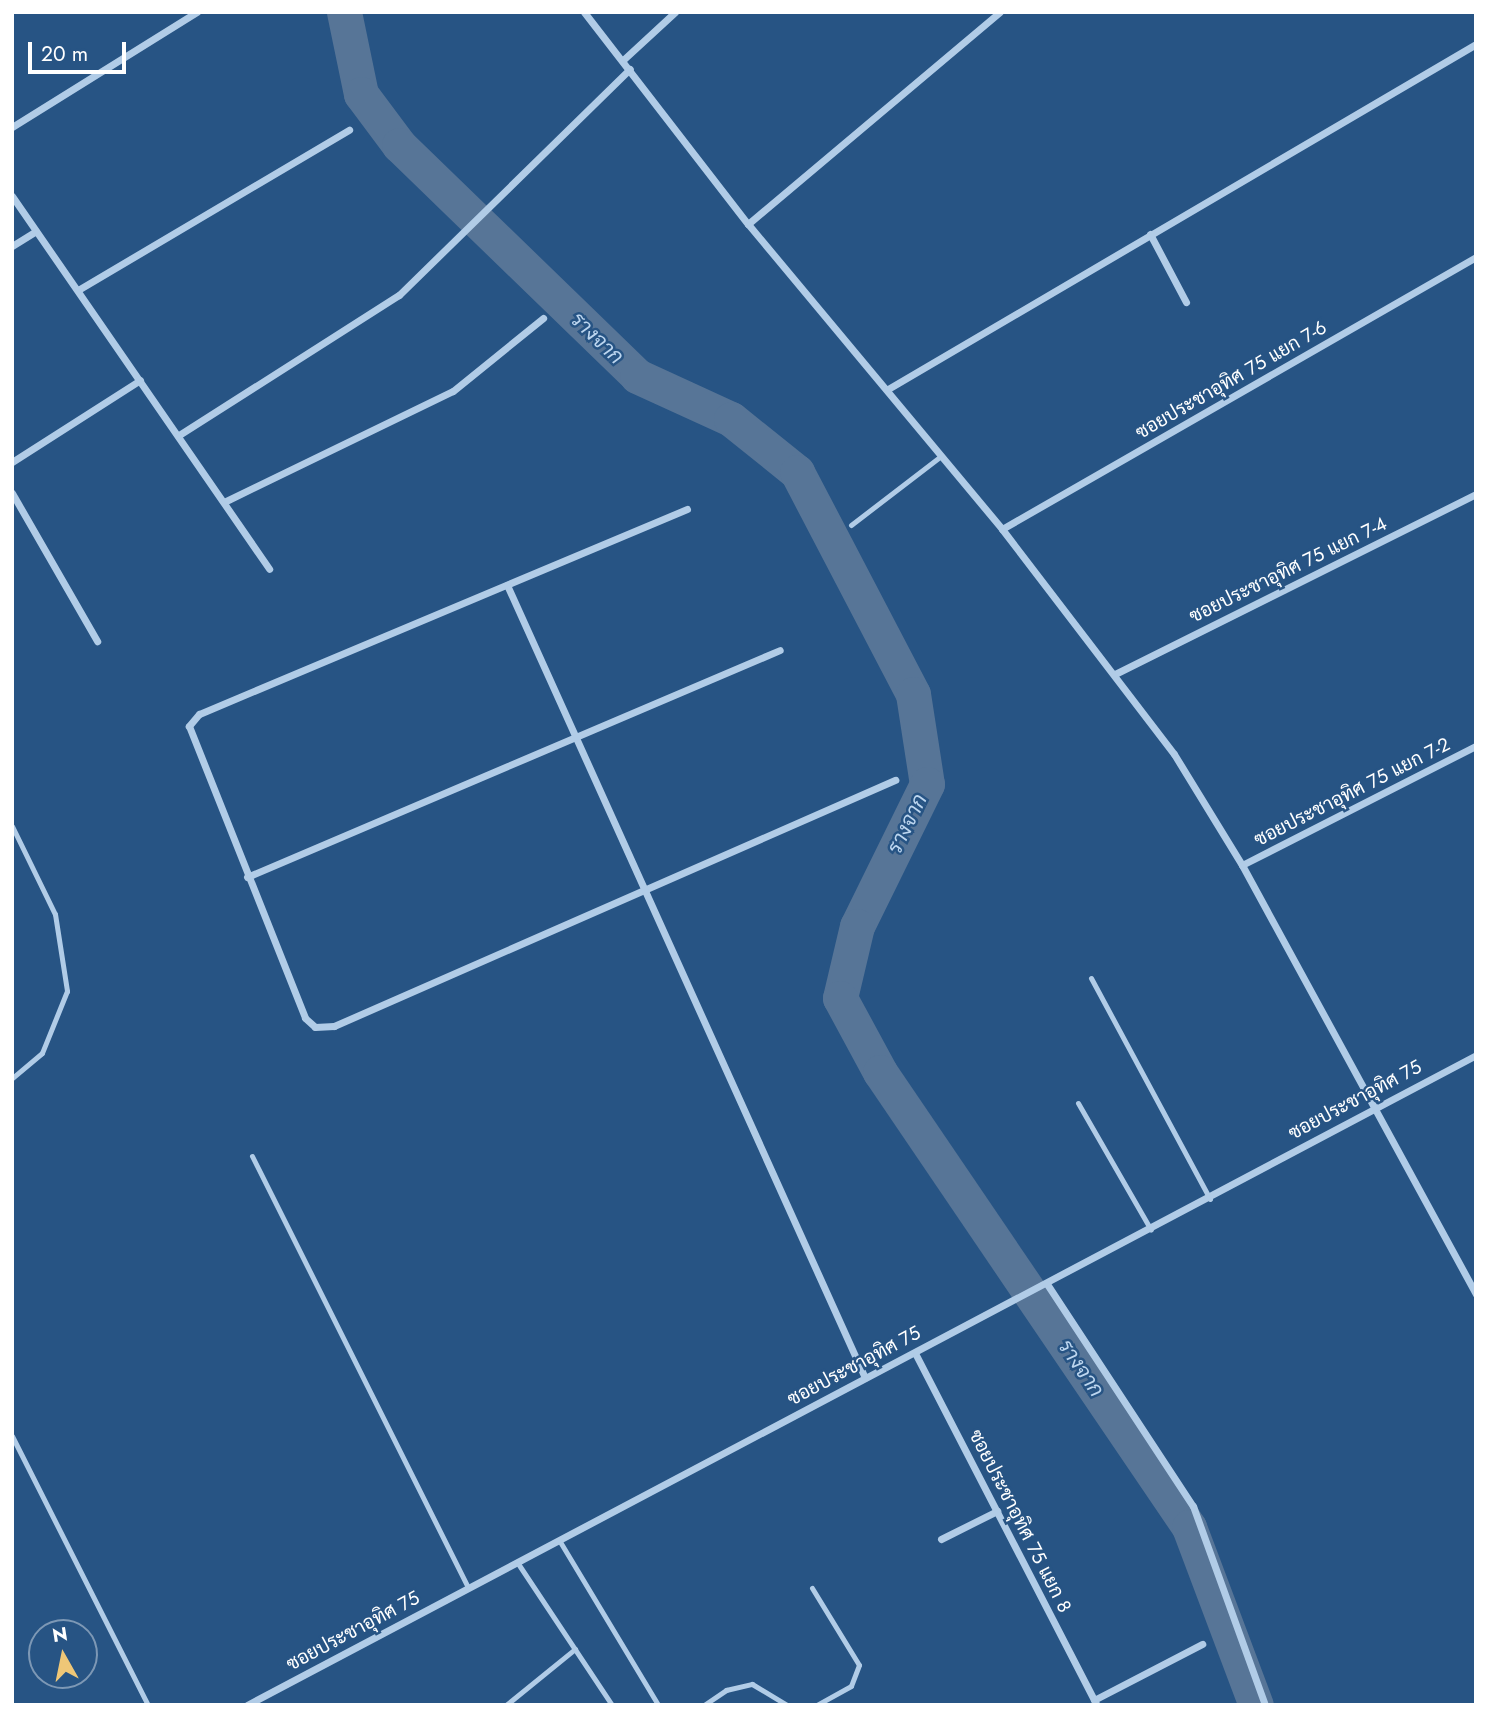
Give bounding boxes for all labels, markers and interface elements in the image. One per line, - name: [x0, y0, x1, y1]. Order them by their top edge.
- scale bar: [32, 28, 130, 72]
- text: 20 m: [41, 39, 88, 69]
- water label: รางจาก: [565, 307, 629, 369]
- street label: ซอยประชาอุทิศ 75 แยก 7-6: [1131, 316, 1331, 444]
- street label: ซอยประชาอุทิศ 75 แยก 7-4: [1186, 512, 1390, 628]
- street label: ซอยประชาอุทิศ 75 แยก 7-2: [1250, 733, 1454, 851]
- water label: รางจาก: [882, 790, 932, 858]
- street label: ซอยประชาอุทิศ 75: [1284, 1055, 1426, 1145]
- street label: ซอยประชาอุทิศ 75: [783, 1321, 925, 1411]
- water label: รางจาก: [1053, 1334, 1109, 1402]
- street label: ซอยประชาอุทิศ 75 แยก 8: [964, 1426, 1076, 1616]
- street label: ซอยประชาอุทิศ 75: [282, 1586, 424, 1676]
- north arrow: [28, 1619, 98, 1689]
- text: N: [50, 1620, 70, 1649]

